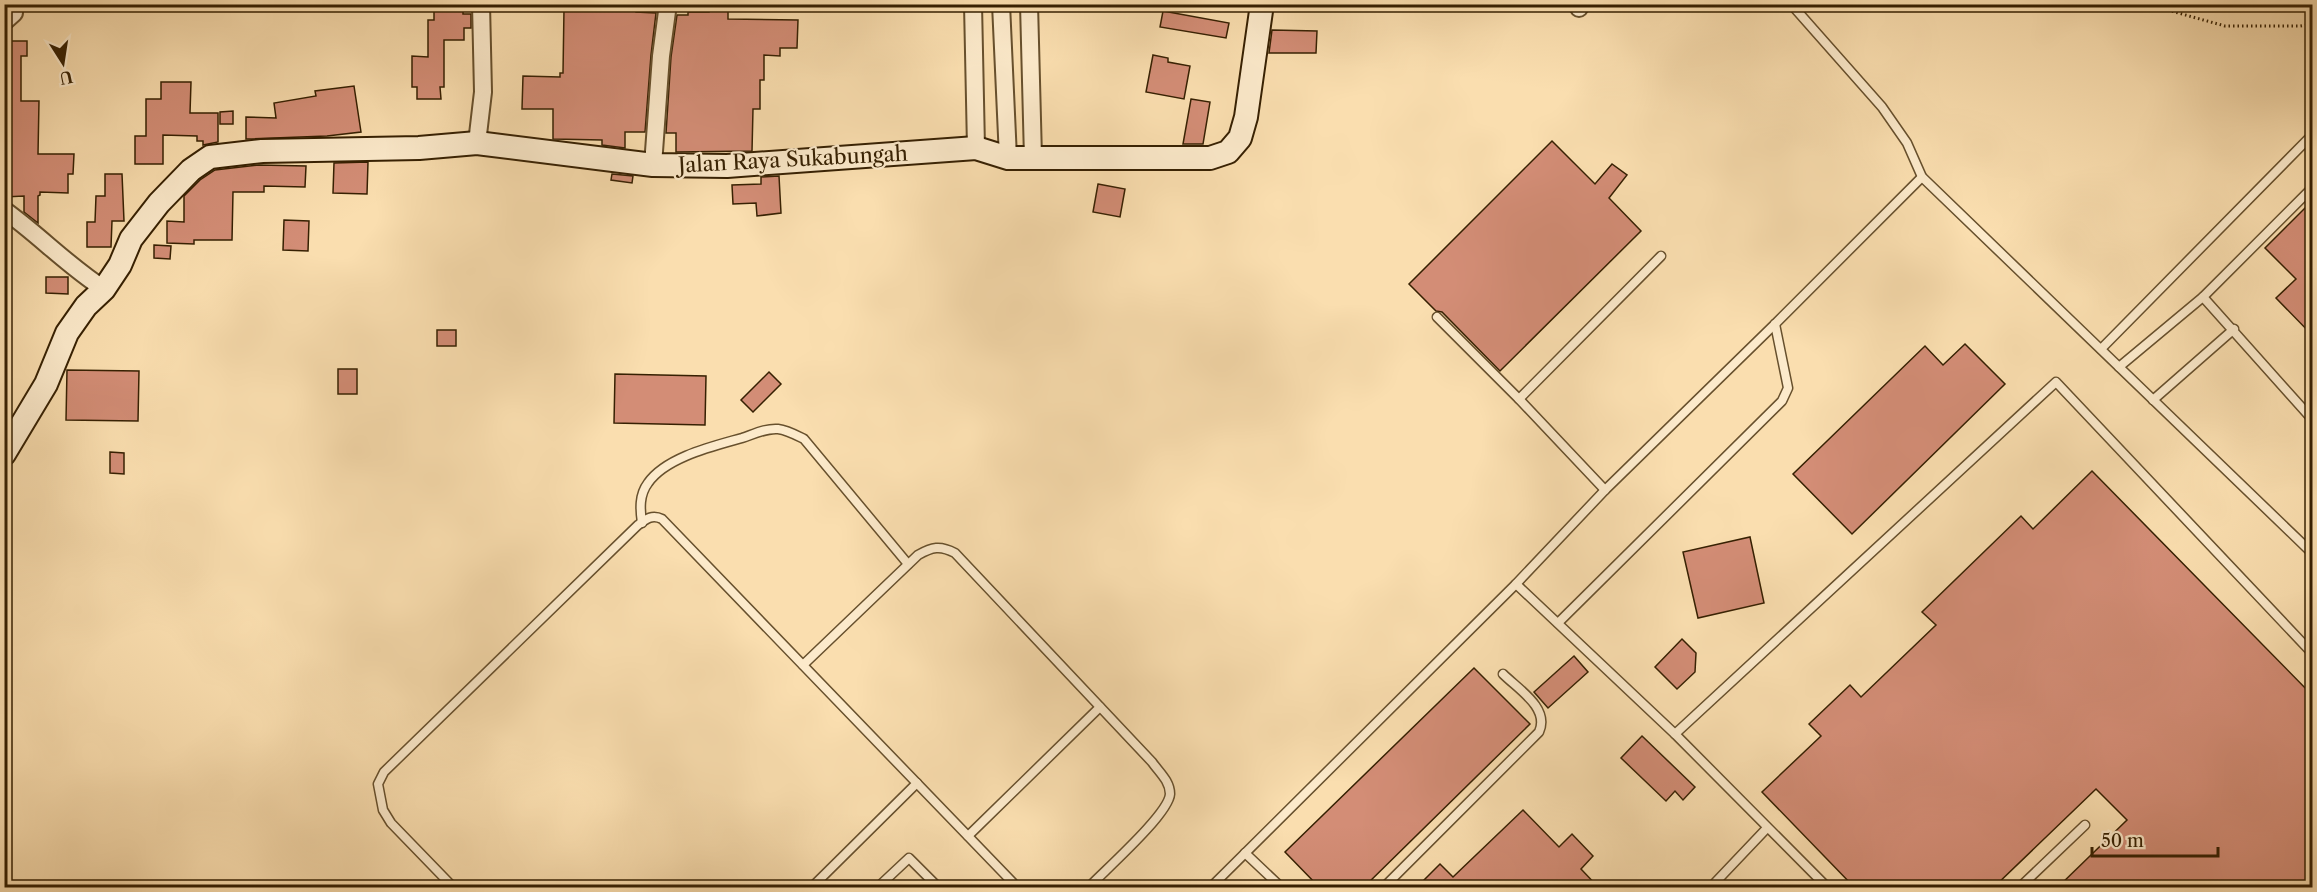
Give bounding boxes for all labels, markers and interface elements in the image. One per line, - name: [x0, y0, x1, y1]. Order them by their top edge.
- north arrow: [33, 33, 93, 93]
- text: U: [58, 67, 75, 89]
- street label: Jalan Raya Sukabungah: [674, 140, 909, 178]
- scale bar: [2092, 820, 2218, 858]
- text: 50 m: [2101, 830, 2144, 852]

